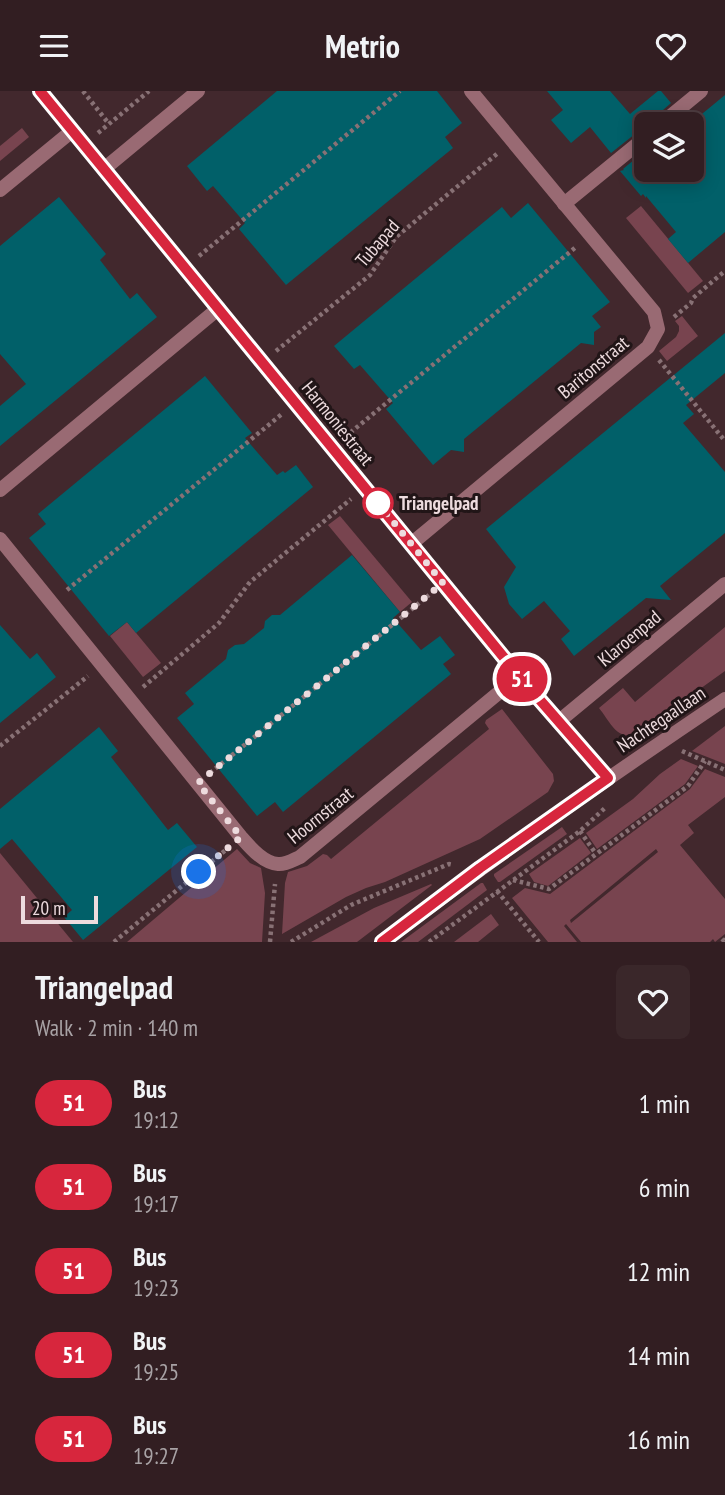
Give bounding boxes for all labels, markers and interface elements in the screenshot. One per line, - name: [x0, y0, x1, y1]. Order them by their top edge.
- text: Metrio: [325, 25, 400, 67]
- icon: menu: [35, 27, 73, 65]
- icon: heart: [652, 27, 690, 65]
- map controls: [634, 112, 704, 182]
- button: layers: [634, 112, 704, 182]
- street label: Tubapad: [350, 214, 404, 272]
- street label: Baritonstraat: [553, 330, 634, 403]
- street label: Harmoniestraat: [297, 376, 380, 470]
- marker: Triangelpad: [363, 488, 393, 518]
- place label: Triangelpad: [399, 491, 479, 515]
- street label: Klaroenpad: [593, 605, 665, 671]
- line badge: 51: [490, 656, 554, 702]
- text: 51: [511, 663, 533, 694]
- street label: Nachtegaallaan: [612, 681, 710, 757]
- street label: Hoornstraat: [282, 781, 358, 849]
- your location: [181, 854, 216, 889]
- scale bar: [21, 893, 98, 925]
- text: 20 m: [32, 896, 66, 920]
- text: Triangelpad: [35, 965, 173, 1008]
- button: heart: [616, 965, 690, 1039]
- text: Walk · 2 min · 140 m: [35, 1013, 198, 1042]
- text: Bus: [133, 1072, 166, 1105]
- text: 51: [62, 1087, 85, 1118]
- text: 1 min: [639, 1087, 690, 1120]
- text: 19:12: [133, 1105, 179, 1134]
- text: Bus: [133, 1156, 166, 1189]
- text: 51: [62, 1171, 85, 1202]
- text: 6 min: [639, 1171, 690, 1204]
- text: 19:17: [133, 1189, 179, 1218]
- text: Bus: [133, 1240, 166, 1273]
- text: 51: [62, 1255, 85, 1286]
- text: 12 min: [627, 1255, 690, 1288]
- text: 19:23: [133, 1273, 179, 1302]
- text: Bus: [133, 1324, 166, 1357]
- text: 51: [62, 1339, 85, 1370]
- text: 14 min: [627, 1339, 690, 1372]
- text: 19:25: [133, 1357, 179, 1386]
- text: Bus: [133, 1408, 166, 1441]
- text: 51: [62, 1423, 85, 1454]
- text: 16 min: [627, 1423, 690, 1456]
- text: 19:27: [133, 1441, 179, 1470]

